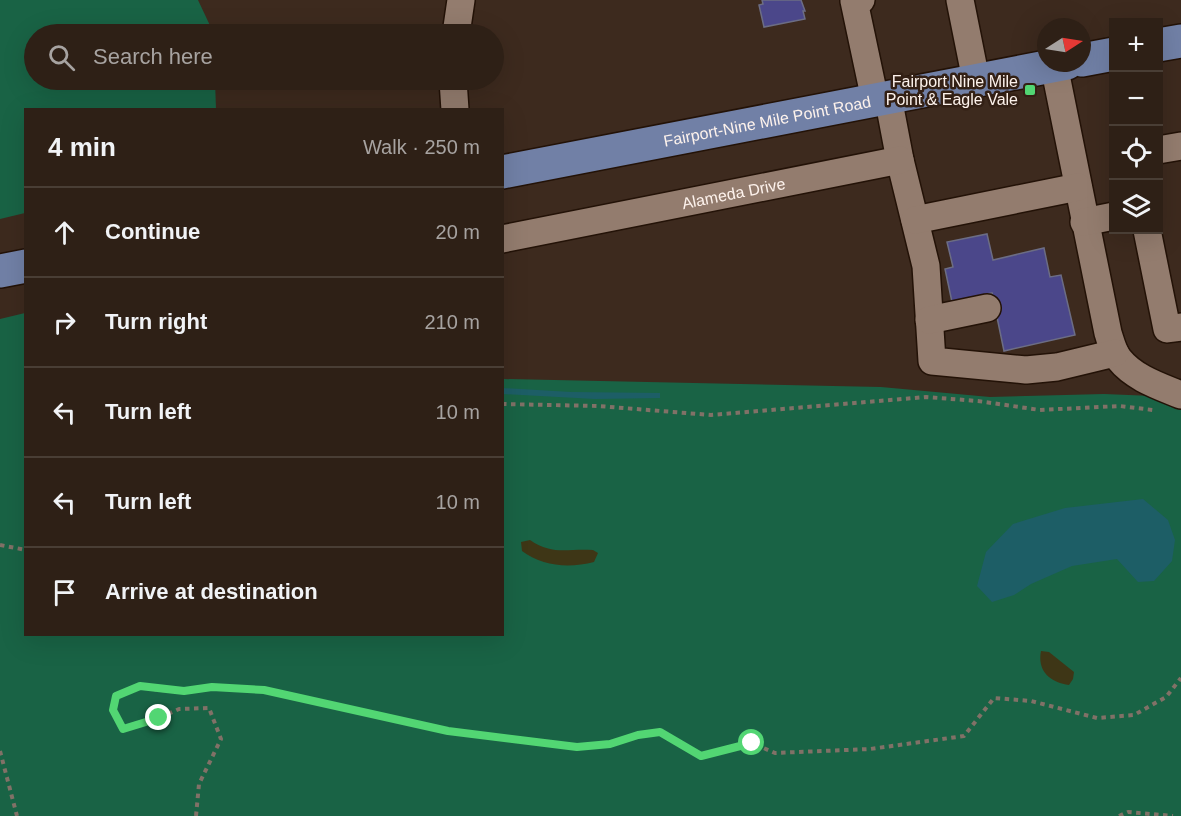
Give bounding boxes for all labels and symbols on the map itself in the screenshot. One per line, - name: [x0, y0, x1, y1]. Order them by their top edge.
- north arrow: [1037, 18, 1091, 72]
- place label: Fairport Nine Mile Point & Eagle Vale: [886, 73, 1018, 108]
- marker: Fairport Nine Mile Point & Eagle Vale: [1023, 83, 1037, 97]
- street label: Fairport-Nine Mile Point Road: [662, 93, 872, 149]
- street label: Alameda Drive: [680, 174, 787, 212]
- route end: [145, 704, 171, 730]
- route start: [738, 729, 764, 755]

